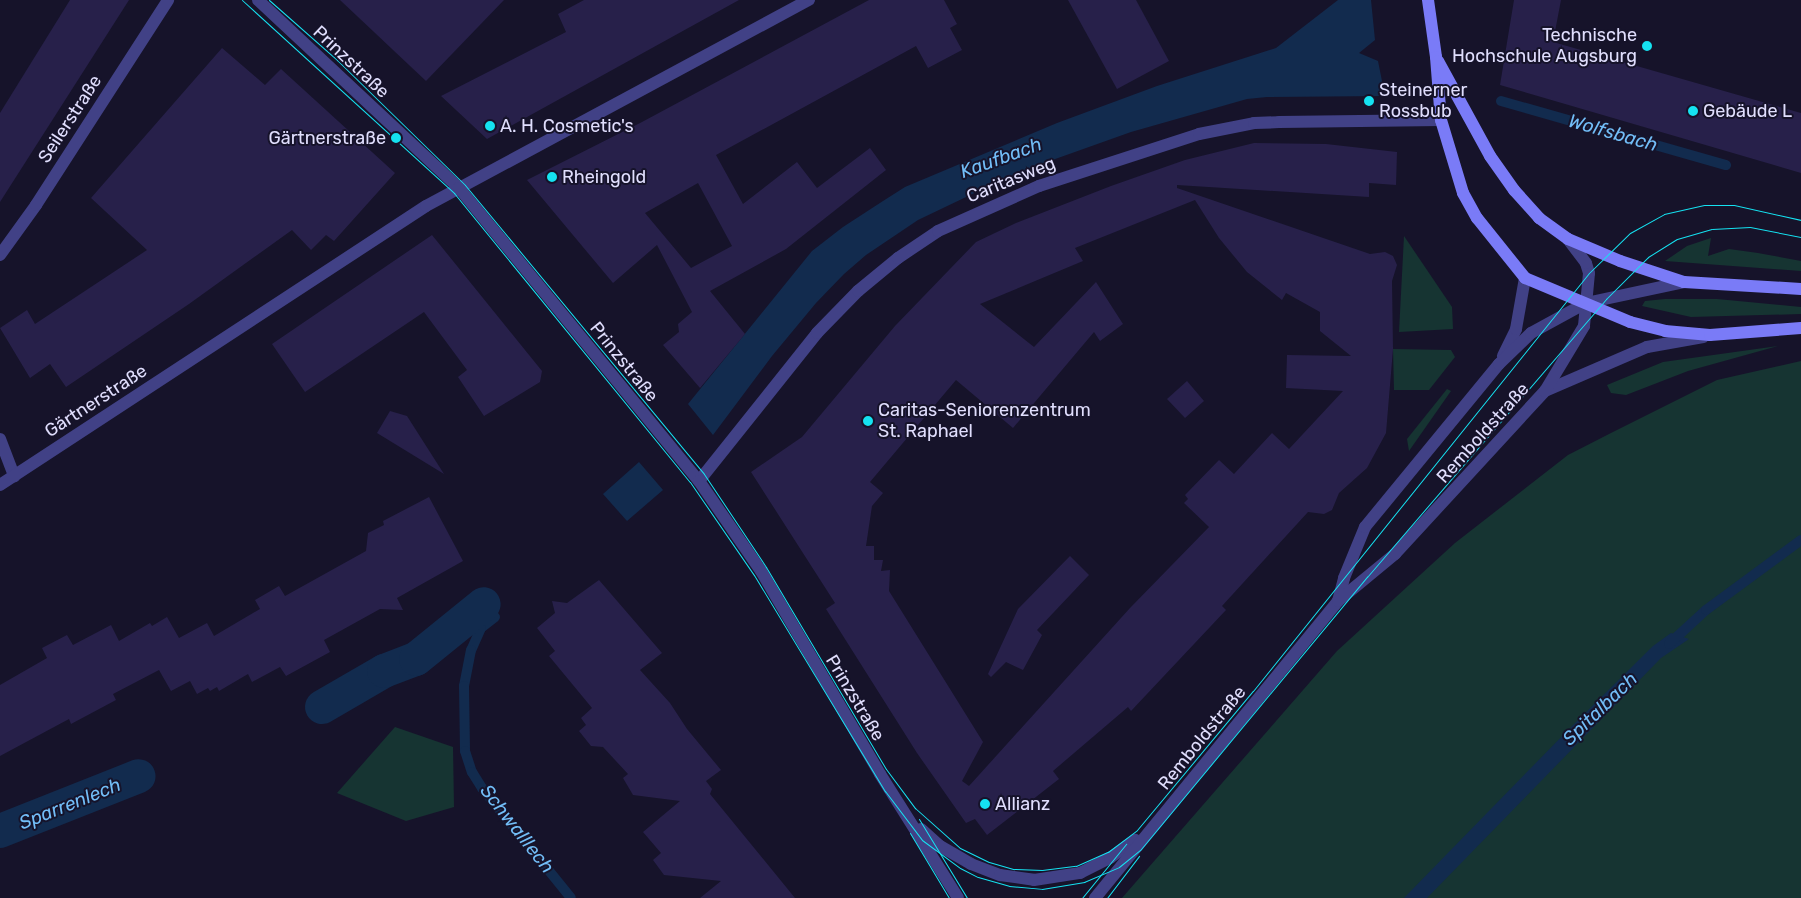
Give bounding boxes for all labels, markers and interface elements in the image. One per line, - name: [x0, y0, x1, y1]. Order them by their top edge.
- street label: Prinzstraße: [308, 21, 394, 103]
- place label: Technische Hochschule Augsburg: [1451, 25, 1637, 68]
- marker: Technische Hochschule Augsburg: [1641, 40, 1653, 52]
- street label: Seilerstraße: [34, 71, 106, 167]
- place label: Steinerner Rossbub: [1379, 80, 1467, 122]
- marker: Steinerner Rossbub: [1363, 95, 1375, 107]
- place label: Gebäude L: [1703, 100, 1792, 122]
- marker: Gebäude L: [1687, 105, 1699, 117]
- water label: Wolfsbach: [1566, 109, 1660, 157]
- place label: A. H. Cosmetic's: [500, 115, 634, 137]
- marker: A. H. Cosmetic's: [484, 120, 496, 132]
- place label: Gärtnerstraße: [269, 127, 386, 149]
- marker: Gärtnerstraße: [390, 132, 402, 144]
- water label: Kaufbach: [957, 133, 1045, 183]
- street label: Caritasweg: [963, 152, 1059, 208]
- place label: Rheingold: [562, 166, 646, 188]
- marker: Rheingold: [546, 171, 558, 183]
- street label: Prinzstraße: [585, 318, 663, 406]
- street label: Gärtnerstraße: [41, 360, 151, 442]
- street label: Remboldstraße: [1432, 378, 1534, 488]
- place label: Caritas-Seniorenzentrum St. Raphael: [878, 400, 1091, 442]
- marker: Caritas-Seniorenzentrum St. Raphael: [862, 415, 874, 427]
- street label: Prinzstraße: [821, 651, 889, 745]
- water label: Spitalbach: [1558, 668, 1642, 750]
- street label: Remboldstraße: [1154, 682, 1250, 794]
- water label: Sparrenlech: [16, 773, 124, 835]
- water label: Schwalllech: [475, 780, 559, 878]
- place label: Allianz: [995, 793, 1050, 815]
- marker: Allianz: [979, 798, 991, 810]

